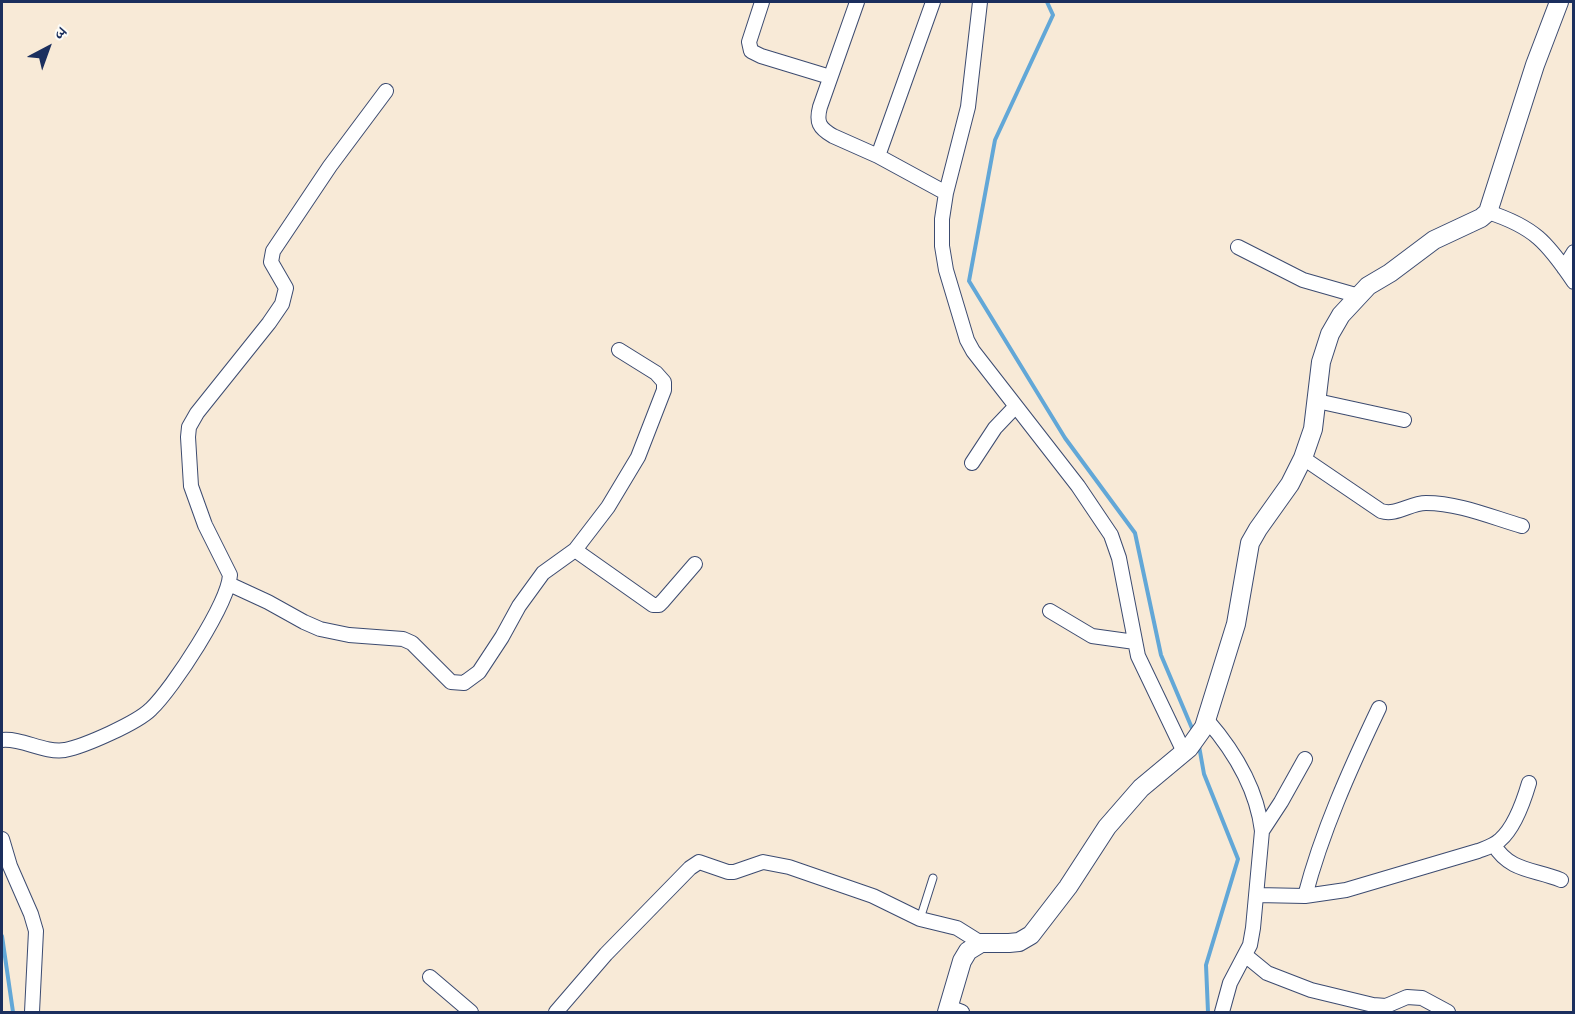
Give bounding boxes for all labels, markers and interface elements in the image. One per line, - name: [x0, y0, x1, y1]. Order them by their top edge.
- north arrow: [18, 18, 78, 78]
- text: उ: [51, 26, 68, 43]

